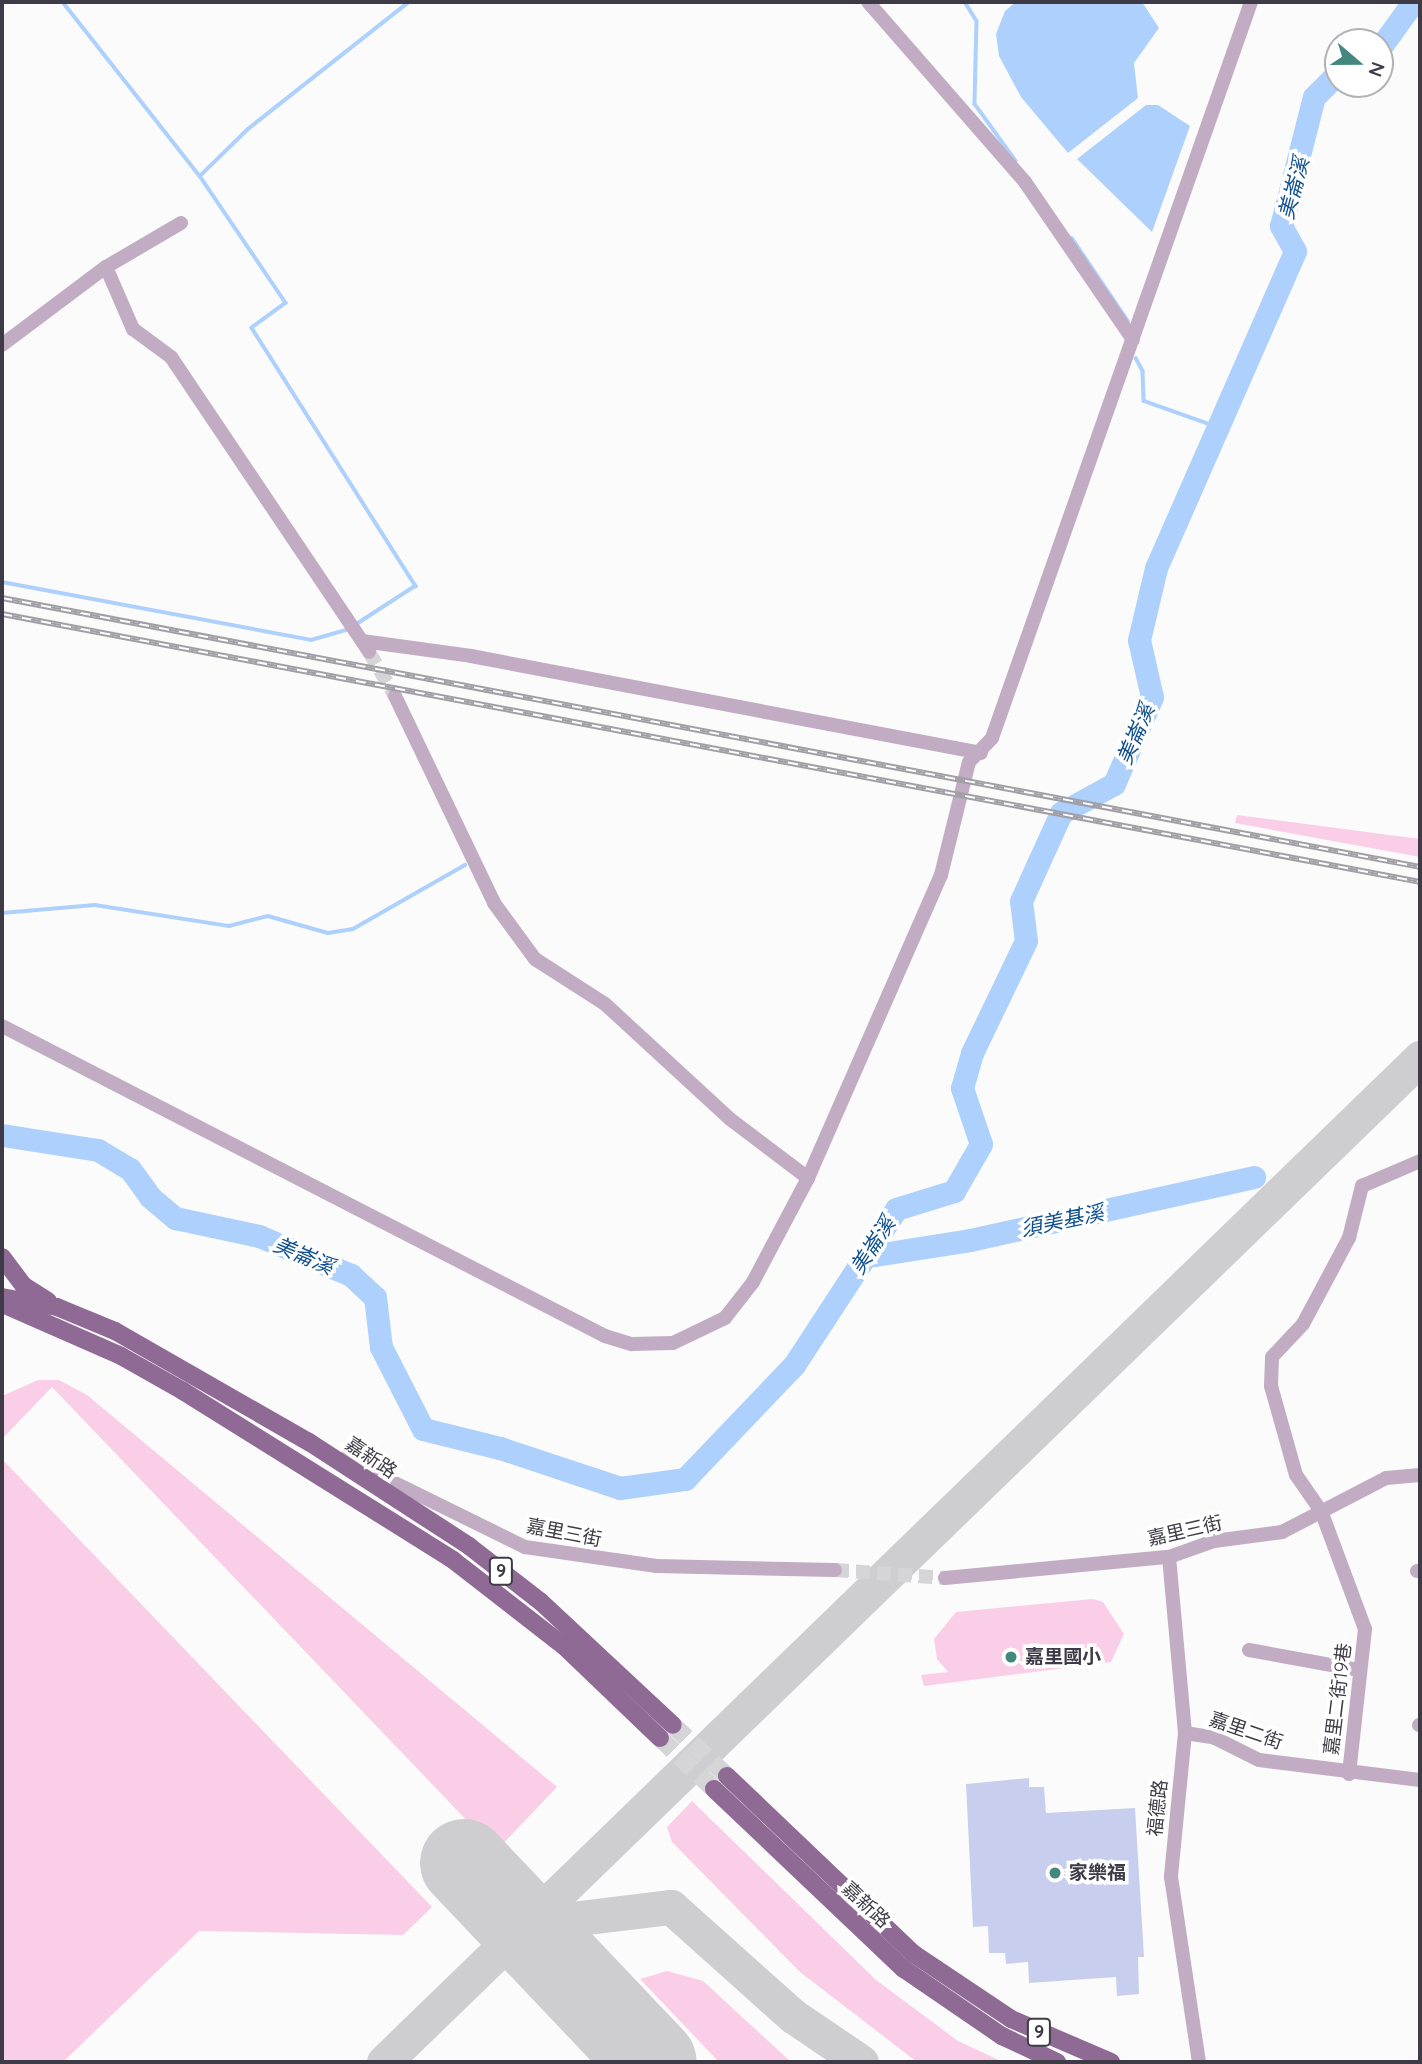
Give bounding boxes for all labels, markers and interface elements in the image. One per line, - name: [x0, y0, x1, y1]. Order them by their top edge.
- north arrow: [1324, 28, 1394, 98]
- text: N: [1363, 59, 1391, 80]
- water label: 美崙溪: [1273, 154, 1313, 222]
- water label: 美崙溪: [1111, 700, 1159, 768]
- water label: 須美基溪: [1018, 1199, 1106, 1241]
- water label: 美崙溪: [844, 1212, 900, 1278]
- water label: 美崙溪: [270, 1231, 338, 1279]
- street label: 嘉新路: [341, 1433, 401, 1483]
- street label: 嘉里三街: [1145, 1511, 1225, 1551]
- street label: 嘉里三街: [525, 1515, 603, 1551]
- road number: 9: [489, 1556, 513, 1586]
- street label: 嘉里二街19巷: [1320, 1642, 1356, 1756]
- place label: 嘉里國小: [1025, 1646, 1101, 1668]
- marker: 嘉里國小: [1003, 1649, 1019, 1665]
- street label: 嘉里二街: [1206, 1708, 1286, 1754]
- street label: 福德路: [1144, 1778, 1172, 1838]
- place label: 家樂福: [1069, 1862, 1126, 1884]
- marker: 家樂福: [1047, 1865, 1063, 1881]
- street label: 嘉新路: [837, 1877, 895, 1933]
- road number: 9: [1027, 2018, 1051, 2046]

